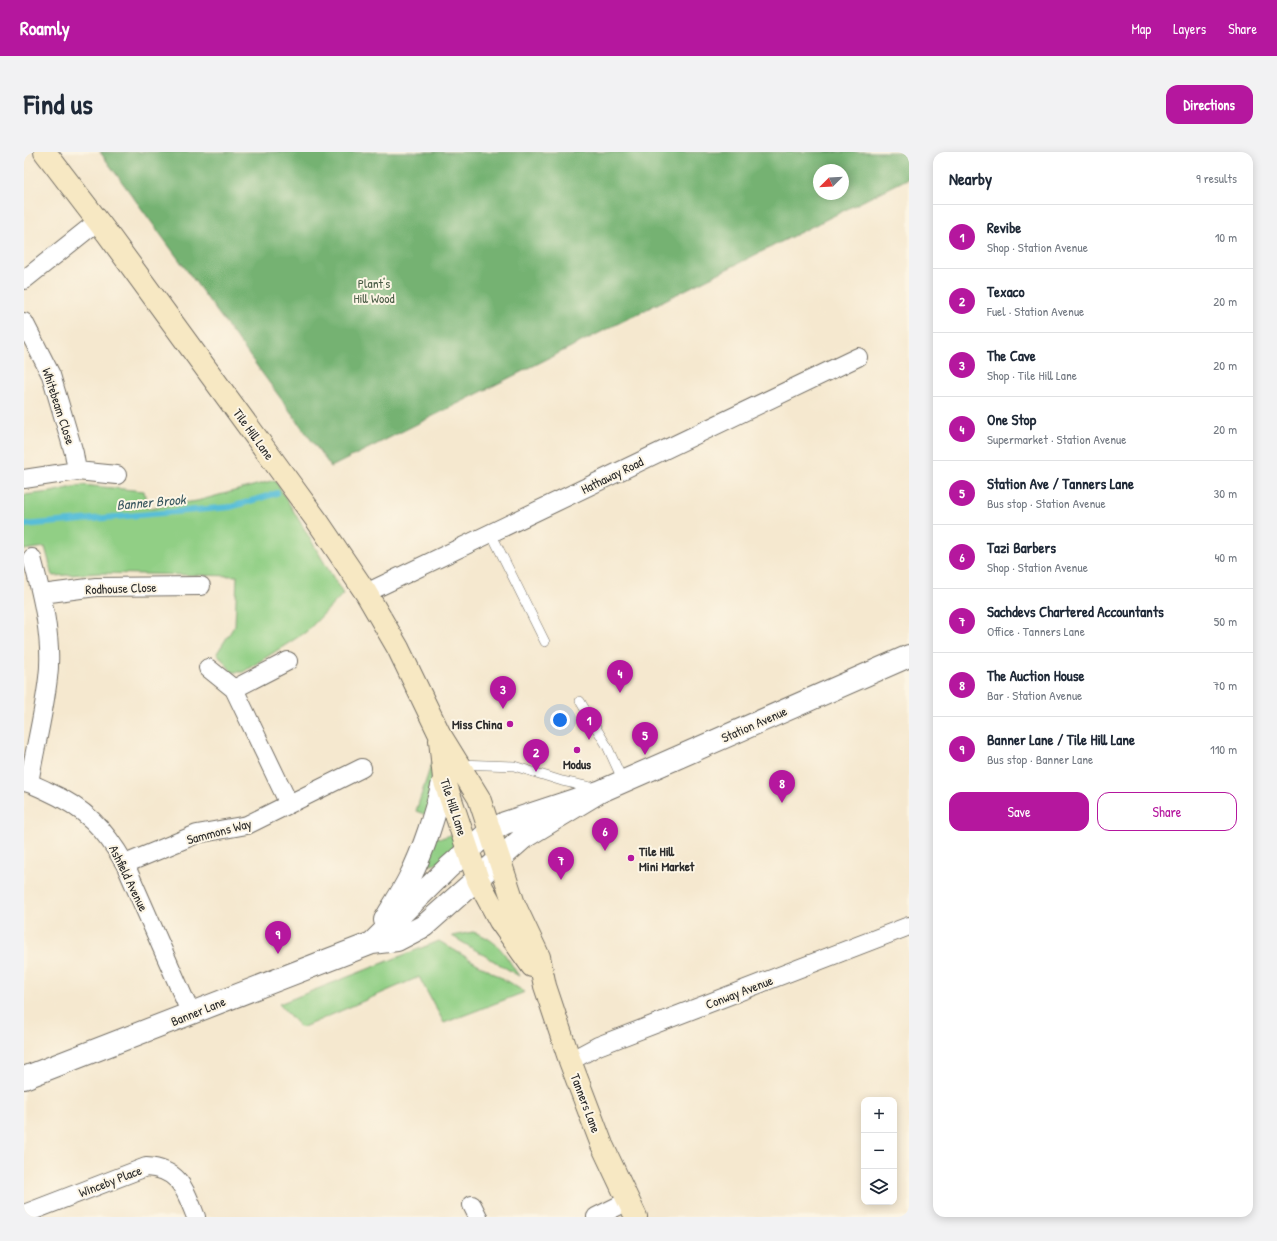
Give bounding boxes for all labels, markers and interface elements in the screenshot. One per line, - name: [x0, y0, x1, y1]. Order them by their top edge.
- text: Roamly: [20, 15, 70, 41]
- text: Map: [1131, 19, 1151, 38]
- text: Layers: [1173, 19, 1206, 38]
- text: Share: [1228, 19, 1257, 38]
- text: Find us: [24, 85, 93, 123]
- button: Directions: [1166, 85, 1253, 124]
- north arrow: [813, 164, 849, 200]
- text: Nearby: [949, 167, 992, 190]
- text: 9 results: [1196, 169, 1237, 187]
- text: Revibe: [987, 217, 1021, 238]
- text: 1: [960, 228, 964, 246]
- text: 10 m: [1215, 228, 1237, 246]
- text: Shop · Station Avenue: [987, 238, 1088, 256]
- park label: Plant's Hill Wood: [353, 274, 395, 307]
- text: Texaco: [987, 281, 1024, 302]
- text: 2: [959, 292, 965, 310]
- text: 20 m: [1213, 292, 1237, 310]
- text: Fuel · Station Avenue: [987, 302, 1084, 320]
- text: The Cave: [987, 345, 1036, 366]
- text: 3: [959, 356, 965, 374]
- text: 20 m: [1213, 356, 1237, 374]
- street label: Whitebeam Close: [38, 365, 80, 447]
- text: Shop · Tile Hill Lane: [987, 366, 1077, 384]
- street label: Tile Hill Lane: [229, 405, 279, 463]
- text: One Stop: [987, 409, 1036, 430]
- text: 4: [960, 420, 964, 438]
- text: 20 m: [1213, 420, 1237, 438]
- text: Supermarket · Station Avenue: [987, 430, 1126, 448]
- street label: Hathaway Road: [578, 452, 646, 498]
- text: Station Ave / Tanners Lane: [987, 473, 1134, 494]
- text: 5: [959, 484, 965, 502]
- text: 30 m: [1214, 484, 1237, 502]
- water label: Banner Brook: [116, 489, 187, 514]
- text: Bus stop · Station Avenue: [987, 494, 1106, 512]
- text: Tazi Barbers: [987, 537, 1056, 558]
- text: 6: [959, 548, 965, 566]
- text: 40 m: [1214, 548, 1237, 566]
- text: Shop · Station Avenue: [987, 558, 1088, 576]
- street label: Rodhouse Close: [85, 578, 157, 598]
- text: Sachdevs Chartered Accountants: [987, 601, 1164, 622]
- text: 7: [959, 612, 965, 630]
- text: 50 m: [1214, 612, 1237, 630]
- text: Office · Tanners Lane: [987, 622, 1085, 640]
- pin: 4: [607, 660, 633, 693]
- text: The Auction House: [987, 665, 1085, 686]
- pin: 3: [490, 676, 516, 709]
- text: 8: [959, 676, 965, 694]
- text: 70 m: [1213, 676, 1237, 694]
- text: Bar · Station Avenue: [987, 686, 1082, 704]
- street label: Station Avenue: [718, 702, 790, 746]
- pin: 1: [576, 707, 602, 740]
- your location: [550, 710, 570, 730]
- place label: Miss China: [452, 715, 503, 733]
- marker: Miss China: [505, 719, 515, 729]
- pin: 5: [632, 722, 658, 755]
- text: Banner Lane / Tile Hill Lane: [987, 729, 1135, 750]
- pin: 2: [523, 739, 549, 772]
- text: 9: [960, 740, 964, 758]
- text: 110 m: [1210, 740, 1237, 758]
- marker: Modus: [572, 745, 582, 755]
- text: Bus stop · Banner Lane: [987, 750, 1093, 768]
- place label: Modus: [563, 755, 591, 773]
- pin: 8: [769, 770, 795, 803]
- street label: Tile Hill Lane: [436, 776, 472, 838]
- button: Save: [949, 792, 1089, 831]
- button: Share: [1097, 792, 1237, 831]
- street label: Sammons Way: [185, 814, 254, 848]
- pin: 6: [592, 818, 618, 851]
- street label: Ashfield Avenue: [105, 842, 153, 914]
- place label: Tile Hill Mini Market: [638, 842, 695, 875]
- pin: 7: [548, 847, 574, 880]
- marker: Tile Hill Mini Market: [626, 853, 636, 863]
- pin: 9: [265, 921, 291, 954]
- street label: Conway Avenue: [703, 971, 775, 1013]
- street label: Banner Lane: [168, 992, 228, 1030]
- street label: Tanners Lane: [566, 1071, 606, 1135]
- map controls: [861, 1097, 897, 1205]
- button: +: [861, 1097, 897, 1133]
- button: −: [861, 1133, 897, 1169]
- street label: Winceby Place: [76, 1161, 144, 1201]
- button: layers: [861, 1169, 897, 1205]

